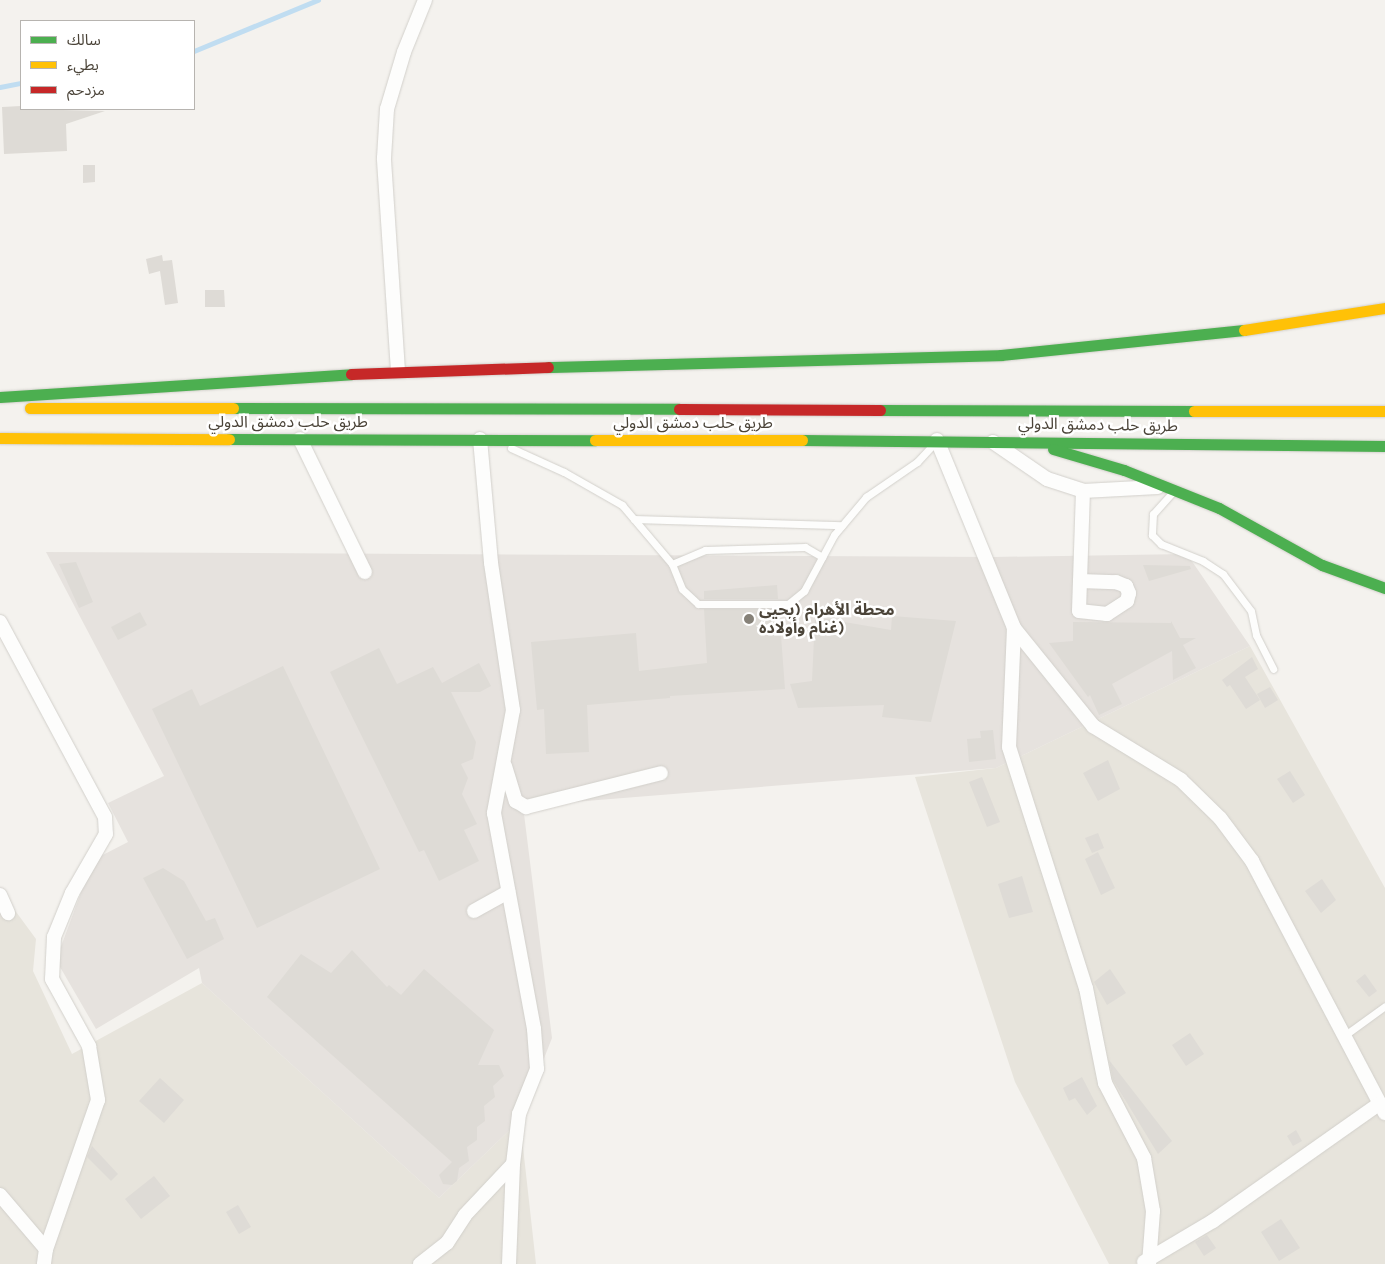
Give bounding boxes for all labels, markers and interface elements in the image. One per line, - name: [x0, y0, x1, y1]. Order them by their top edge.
- legend: [20, 20, 195, 110]
- text: سالك: [67, 31, 101, 49]
- text: بطيء: [67, 56, 99, 74]
- text: مزدحم: [67, 81, 105, 99]
- street label: طريق حلب دمشق الدولي: [208, 412, 368, 432]
- street label: طريق حلب دمشق الدولي: [613, 413, 773, 433]
- street label: طريق حلب دمشق الدولي: [1018, 414, 1178, 436]
- place label: محطة الأهرام (يحيى غنام وأولاده): [759, 600, 895, 638]
- marker: محطة الأهرام (يحيى غنام وأولاده): [743, 613, 755, 625]

